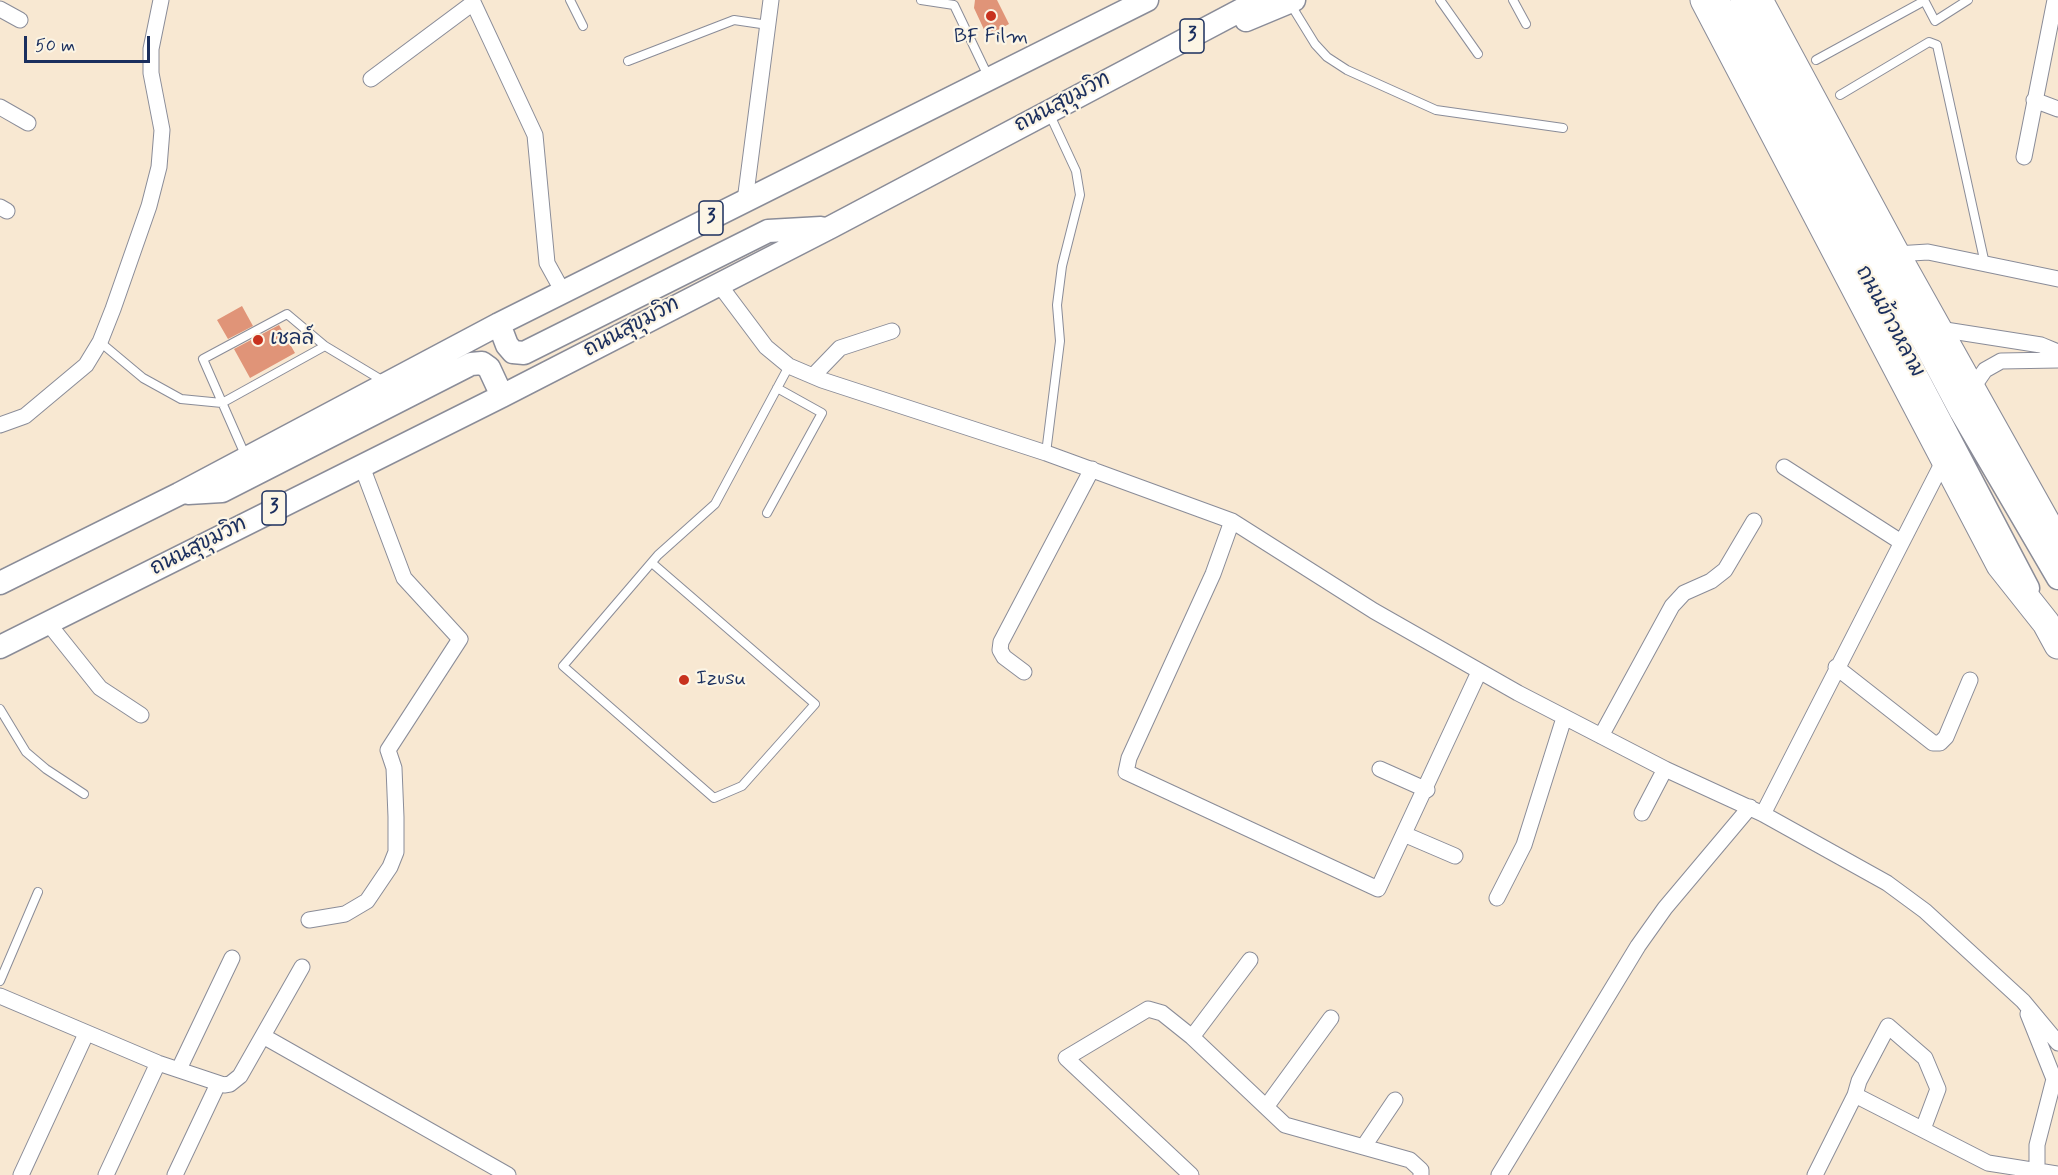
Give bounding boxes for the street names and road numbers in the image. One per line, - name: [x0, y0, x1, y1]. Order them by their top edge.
- road number: 3: [1180, 19, 1204, 53]
- street label: ถนนสุขุมวิท: [1011, 67, 1115, 139]
- road number: 3: [699, 201, 723, 235]
- street label: ถนนข้าวหลาม: [1849, 262, 1929, 382]
- street label: ถนนสุขุมวิท: [580, 292, 684, 364]
- road number: 3: [262, 491, 286, 525]
- street label: ถนนสุขุมวิท: [147, 512, 251, 582]

